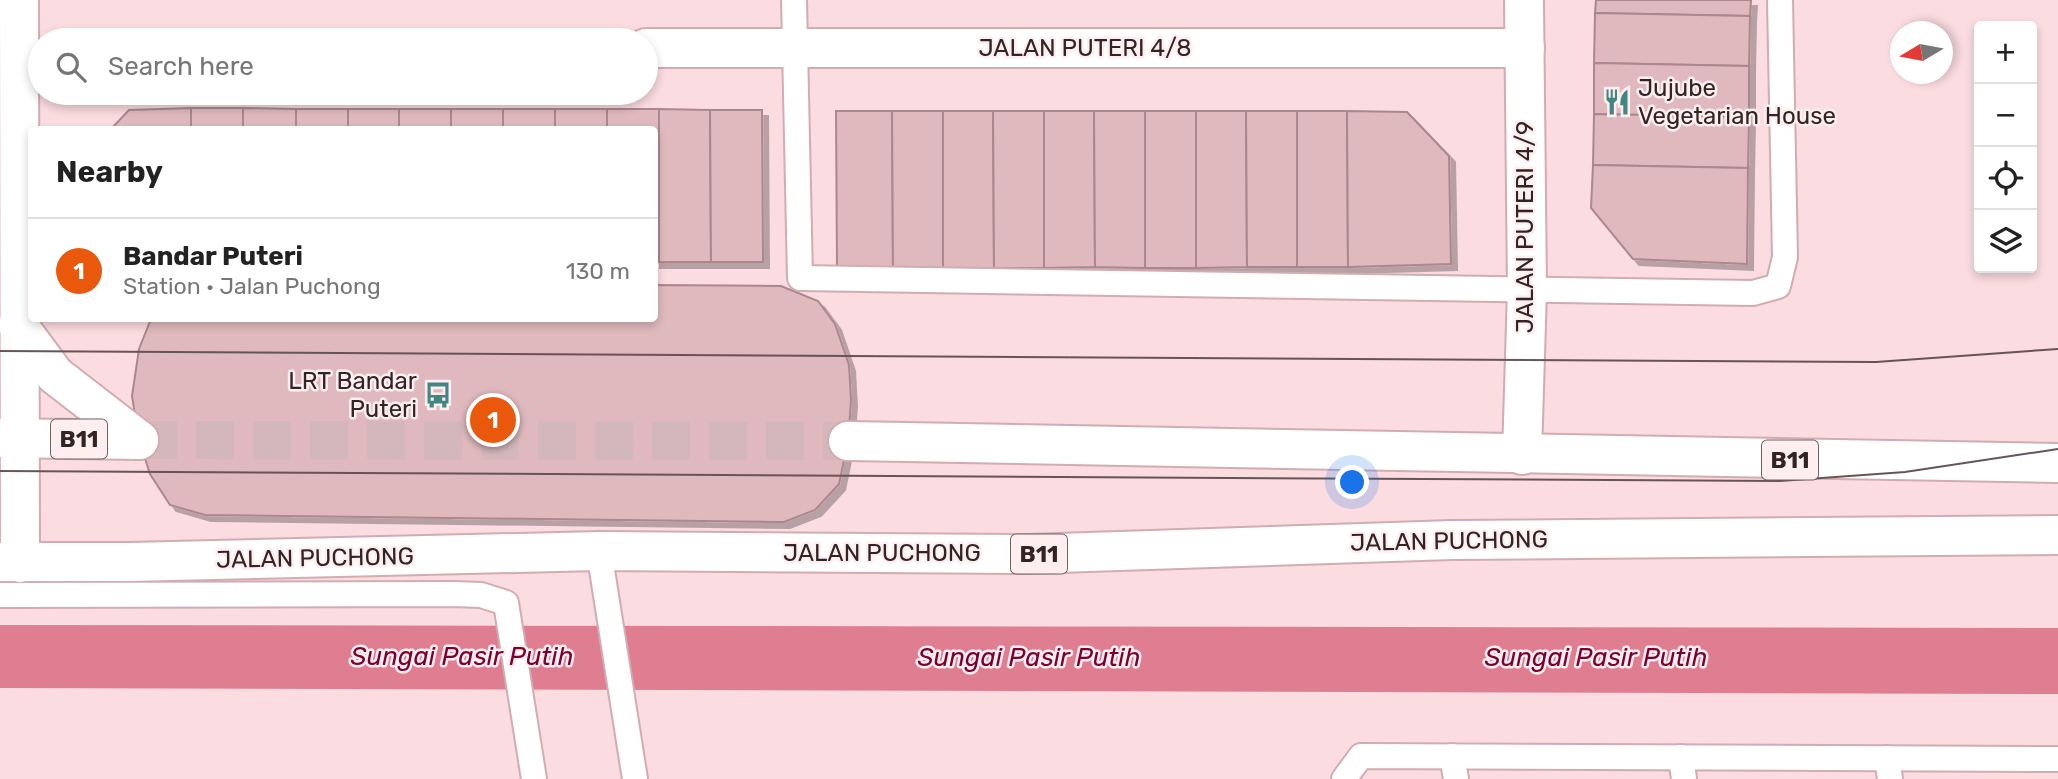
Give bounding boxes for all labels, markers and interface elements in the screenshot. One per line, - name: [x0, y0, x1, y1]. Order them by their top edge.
- north arrow: [1890, 21, 1953, 84]
- map controls: [1974, 21, 2037, 273]
- button: +: [1974, 21, 2037, 84]
- search box: [28, 28, 658, 105]
- street label: JALAN PUTERI 4/8: [978, 34, 1192, 62]
- icon: search: [52, 48, 90, 86]
- text: Search here: [108, 51, 254, 82]
- place label: Jujube Vegetarian House: [1638, 74, 1836, 130]
- button: −: [1974, 84, 2037, 147]
- restaurant icon: Jujube Vegetarian House: [1602, 87, 1632, 117]
- street label: JALAN PUTERI 4/9: [1511, 121, 1539, 333]
- button: locate: [1974, 147, 2037, 210]
- text: Nearby: [56, 154, 163, 190]
- button: layers: [1974, 210, 2037, 273]
- text: Bandar Puteri: [123, 241, 303, 272]
- text: 1: [73, 257, 85, 285]
- text: 130 m: [566, 257, 630, 285]
- text: Station · Jalan Puchong: [123, 272, 381, 300]
- place label: LRT Bandar Puteri: [288, 367, 417, 423]
- bus stop icon: LRT Bandar Puteri: [423, 380, 453, 410]
- pin: 1: [470, 394, 516, 446]
- road number: B11: [51, 420, 107, 458]
- road number: B11: [1762, 440, 1818, 480]
- your location: [1335, 465, 1369, 499]
- street label: JALAN PUCHONG: [1350, 525, 1548, 557]
- road number: B11: [1011, 534, 1067, 574]
- street label: JALAN PUCHONG: [783, 539, 981, 567]
- street label: JALAN PUCHONG: [216, 542, 414, 574]
- water label: Sungai Pasir Putih: [350, 641, 574, 672]
- water label: Sungai Pasir Putih: [917, 642, 1141, 673]
- water label: Sungai Pasir Putih: [1484, 642, 1708, 673]

